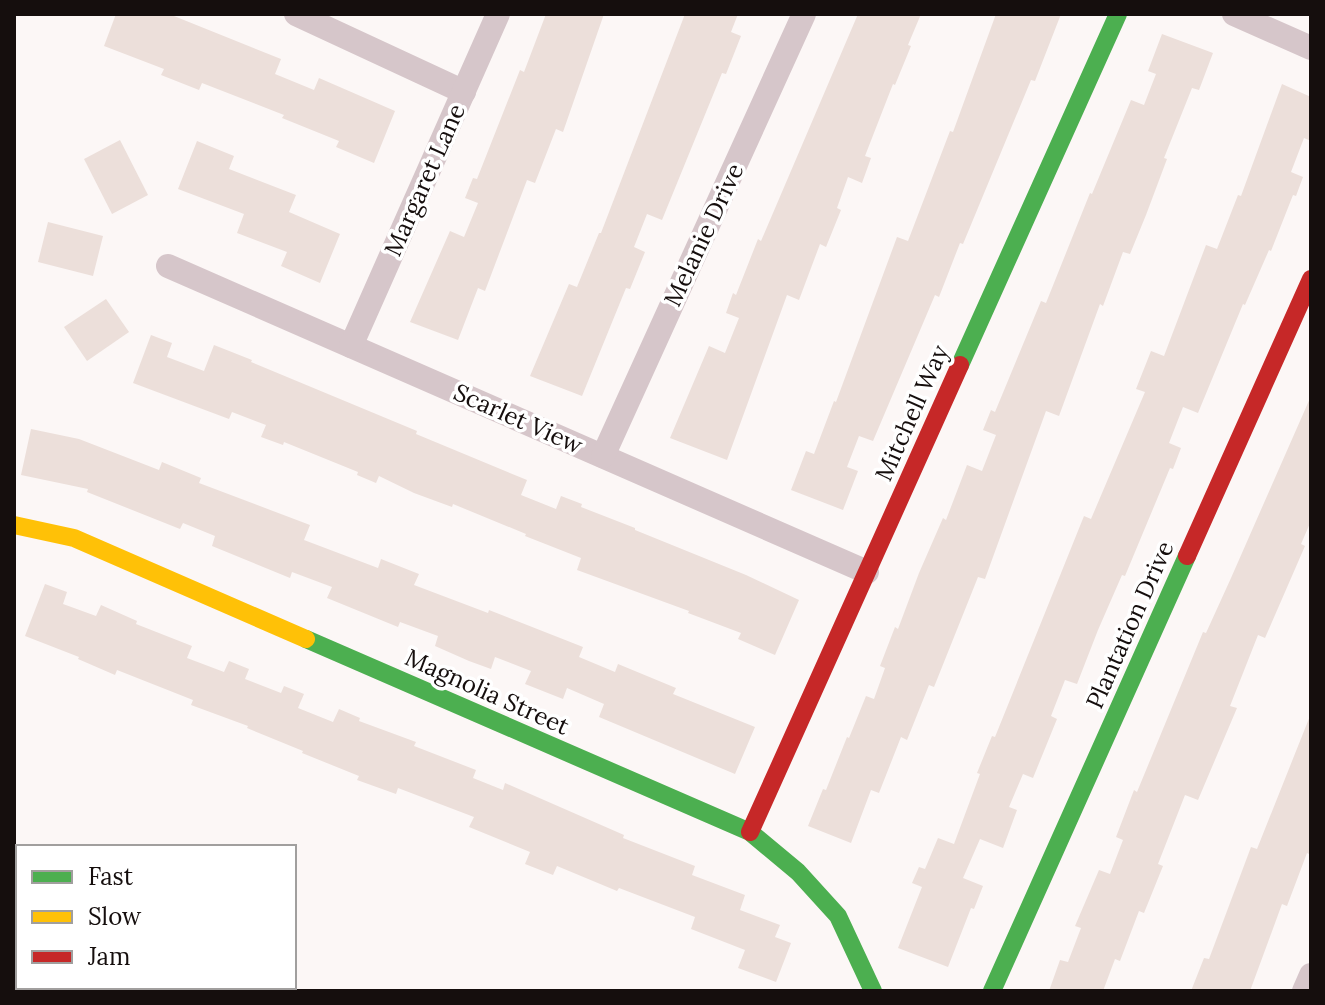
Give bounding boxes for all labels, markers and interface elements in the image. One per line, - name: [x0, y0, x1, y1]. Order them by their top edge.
- street label: Margaret Lane: [377, 99, 472, 261]
- street label: Melanie Drive: [657, 158, 750, 311]
- street label: Mitchell Way: [868, 340, 955, 486]
- street label: Scarlet View: [449, 376, 588, 461]
- street label: Plantation Drive: [1079, 536, 1180, 713]
- street label: Magnolia Street: [400, 642, 575, 742]
- legend: [16, 845, 296, 989]
- text: Fast: [88, 861, 134, 892]
- text: Slow: [88, 901, 142, 932]
- text: Jam: [87, 941, 130, 972]

